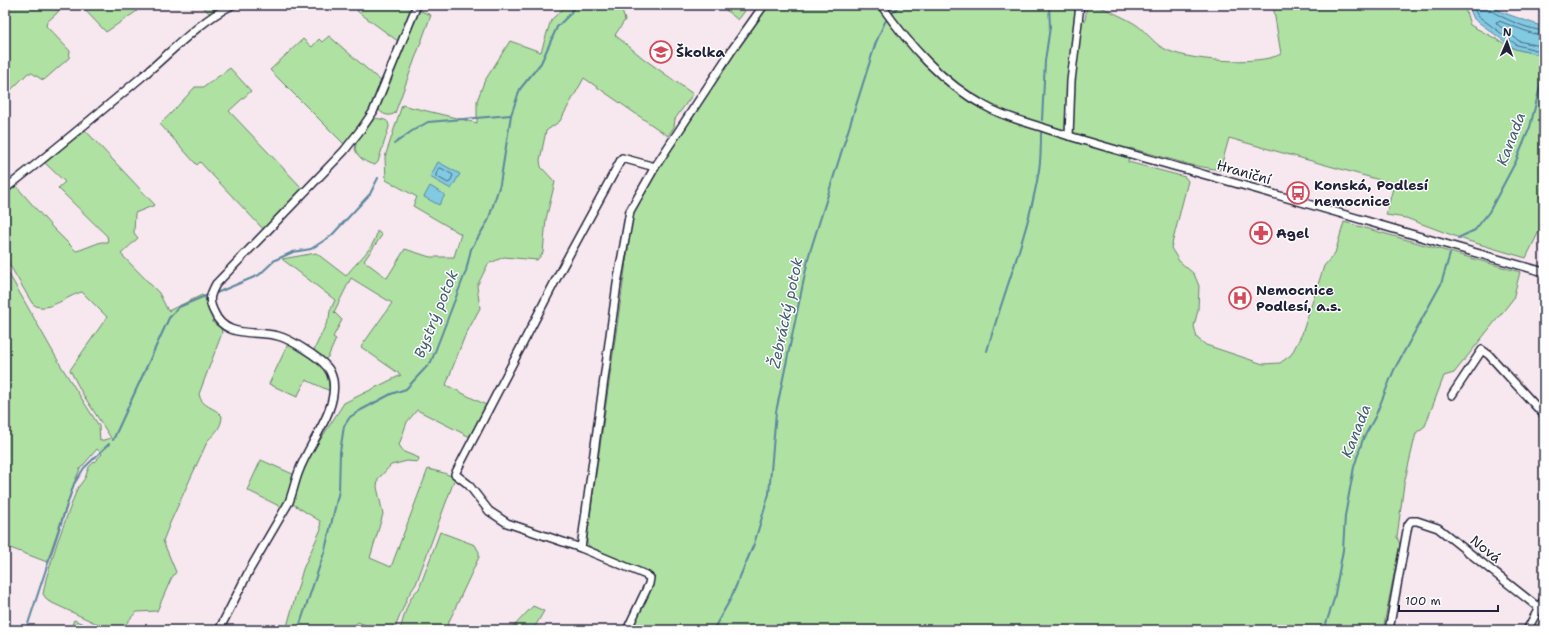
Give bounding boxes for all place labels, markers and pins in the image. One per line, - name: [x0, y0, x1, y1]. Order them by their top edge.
- school or university icon: Školka: [648, 39, 674, 65]
- place label: Školka: [676, 43, 726, 61]
- place label: Konská, Podlesí nemocnice: [1314, 176, 1429, 210]
- bus stop icon: Konská, Podlesí nemocnice: [1285, 180, 1311, 206]
- pharmacy icon: Agel: [1248, 220, 1274, 246]
- place label: Agel: [1276, 224, 1309, 242]
- place label: Nemocnice Podlesí, a.s.: [1256, 281, 1341, 315]
- hospital icon: Nemocnice Podlesí, a.s.: [1227, 285, 1253, 311]

